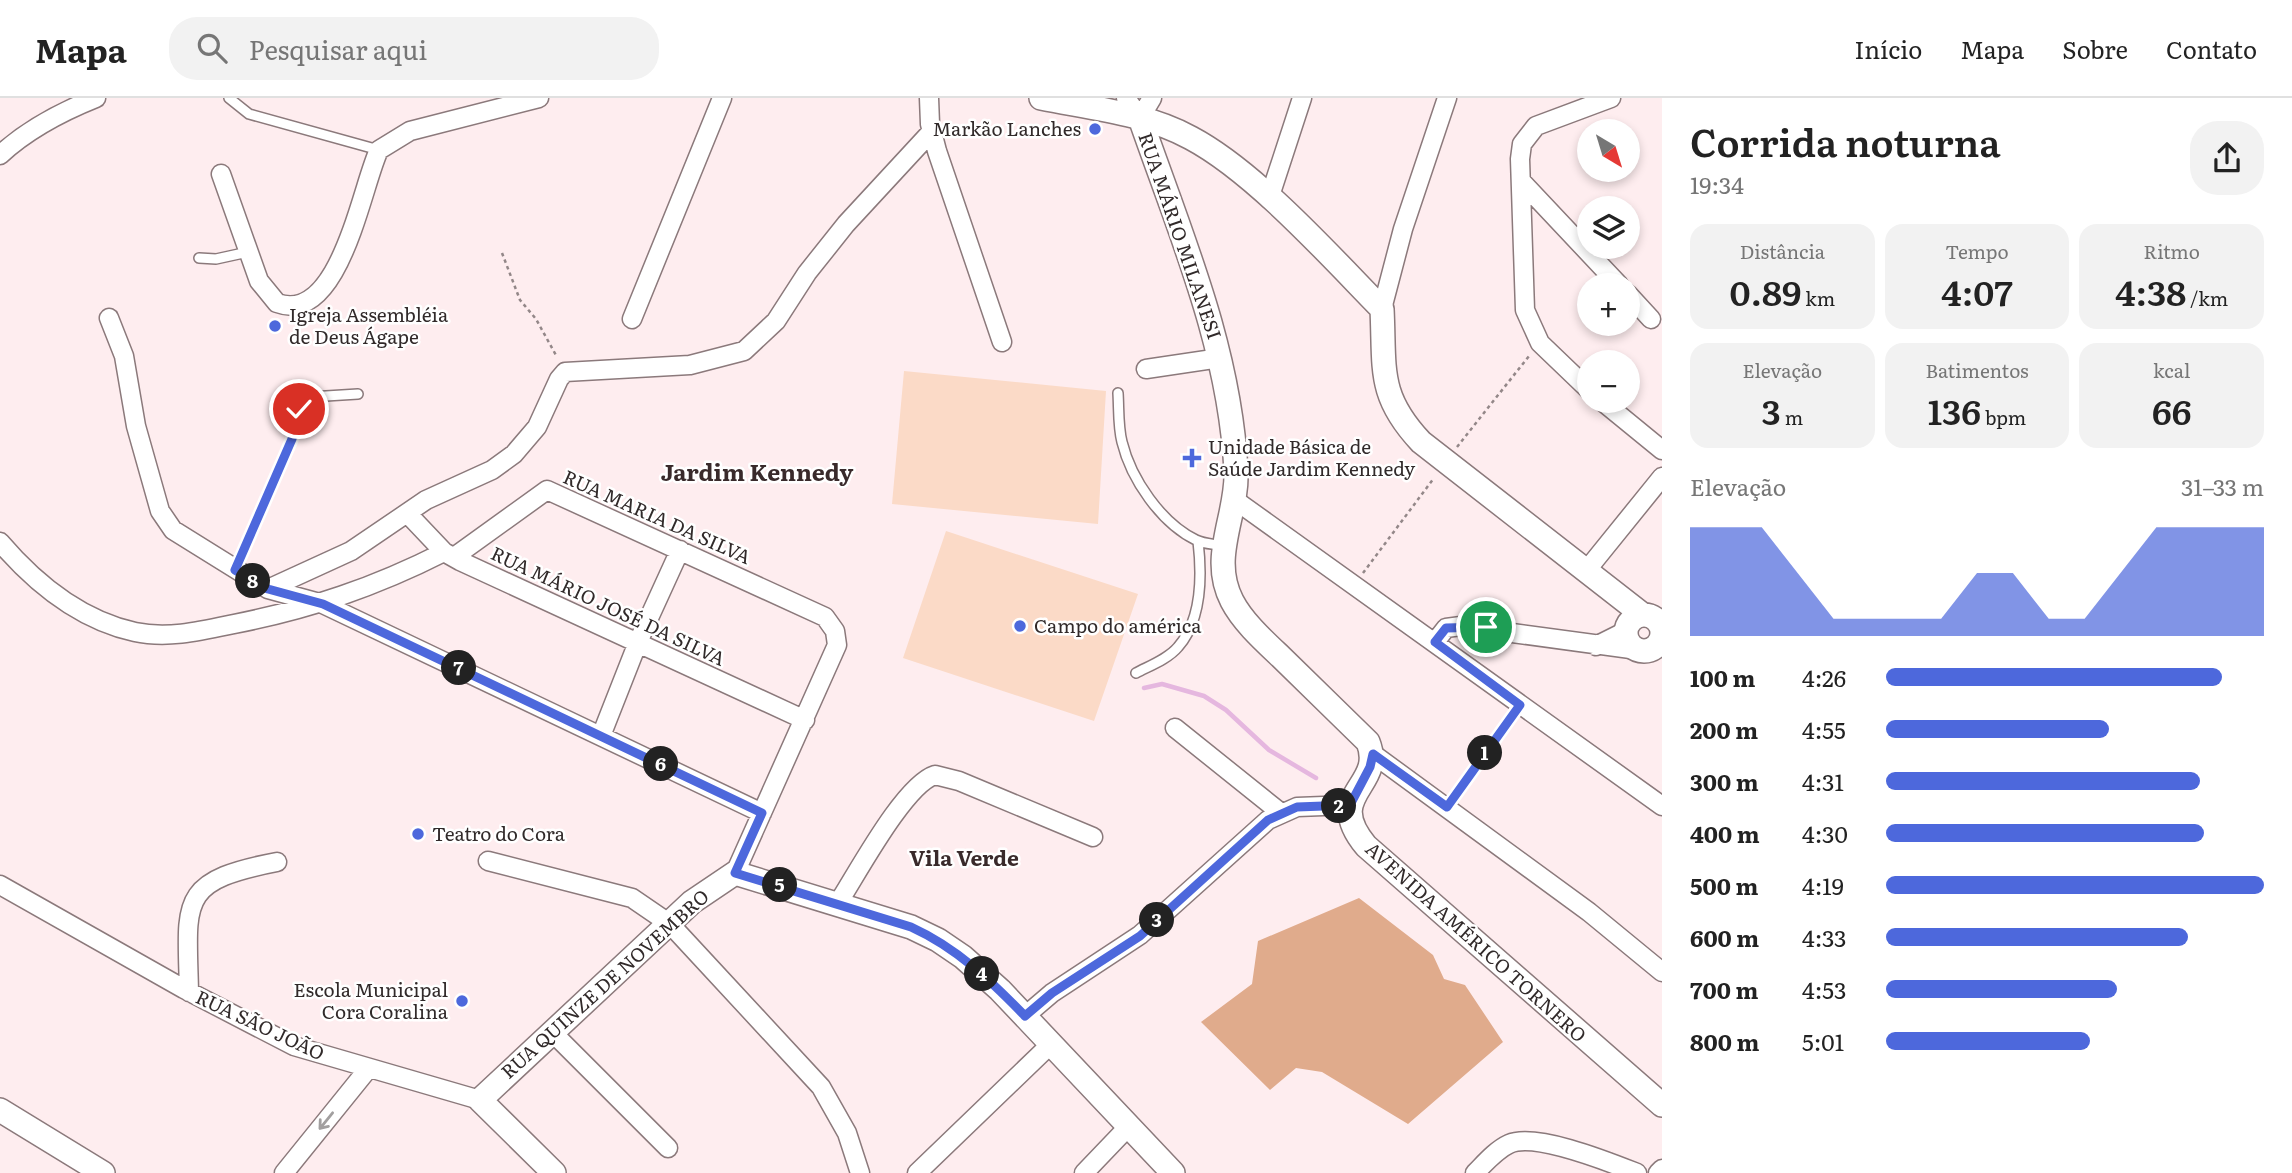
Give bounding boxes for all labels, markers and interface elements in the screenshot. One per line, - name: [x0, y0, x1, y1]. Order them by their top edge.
- search box: [169, 17, 659, 80]
- text: Mapa: [35, 24, 127, 73]
- icon: search: [193, 29, 231, 67]
- text: Pesquisar aqui: [249, 29, 427, 68]
- text: Início: [1855, 31, 1922, 66]
- text: Mapa: [1960, 31, 2024, 66]
- text: Sobre: [2062, 31, 2128, 66]
- text: Contato: [2166, 31, 2257, 66]
- text: Corrida noturna: [1690, 112, 2001, 169]
- place label: Markão Lanches: [932, 114, 1081, 142]
- north arrow: [1577, 119, 1640, 182]
- map controls: [1577, 119, 1640, 413]
- marker: Markão Lanches: [1087, 121, 1103, 137]
- button: share: [2190, 121, 2264, 195]
- street label: RUA MÁRIO MILANESI: [1132, 128, 1230, 343]
- text: 19:34: [1690, 167, 1744, 201]
- button: layers: [1577, 196, 1640, 259]
- text: Distância: [1740, 237, 1825, 265]
- text: Tempo: [1945, 237, 2009, 265]
- text: Ritmo: [2144, 237, 2200, 265]
- text: 0.89: [1730, 265, 1801, 317]
- text: 4:07: [1941, 265, 2013, 317]
- text: 4:38: [2115, 265, 2186, 317]
- button: +: [1577, 273, 1640, 336]
- text: km: [1801, 284, 1835, 312]
- text: /km: [2186, 284, 2228, 312]
- place label: Igreja Assembléia de Deus Ágape: [289, 300, 449, 350]
- marker: Igreja Assembléia de Deus Ágape: [267, 318, 283, 334]
- button: −: [1577, 350, 1640, 413]
- text: Elevação: [1743, 356, 1822, 384]
- text: Batimentos: [1925, 356, 2029, 384]
- text: kcal: [2153, 356, 2190, 384]
- pin: [269, 379, 329, 439]
- text: 3: [1762, 384, 1781, 436]
- text: 136: [1928, 384, 1981, 436]
- text: 66: [2152, 384, 2191, 436]
- icon: check: [280, 390, 318, 428]
- text: m: [1781, 403, 1803, 431]
- text: bpm: [1981, 403, 2026, 431]
- place label: Unidade Básica de Saúde Jardim Kennedy: [1208, 432, 1415, 482]
- marker: Unidade Básica de Saúde Jardim Kennedy: [1182, 448, 1202, 468]
- district label: Jardim Kennedy: [661, 454, 853, 488]
- street label: RUA MARIA DA SILVA: [559, 462, 756, 570]
- text: Elevação: [1690, 469, 1786, 503]
- text: 31–33 m: [2181, 469, 2264, 503]
- street label: RUA MÁRIO JOSÉ DA SILVA: [487, 538, 730, 672]
- pin: 8: [236, 564, 270, 598]
- text: 8: [247, 566, 258, 594]
- pin: [1456, 597, 1516, 657]
- icon: arrive: [1467, 608, 1505, 646]
- place label: Campo do américa: [1034, 611, 1202, 639]
- marker: Campo do américa: [1012, 618, 1028, 634]
- pin: 7: [442, 650, 476, 686]
- text: 7: [453, 653, 464, 681]
- text: 100 m: [1690, 660, 1755, 694]
- text: 4:26: [1802, 660, 1846, 694]
- text: 200 m: [1690, 712, 1758, 746]
- text: 4:55: [1802, 712, 1846, 746]
- pin: 1: [1468, 736, 1502, 770]
- text: 1: [1481, 738, 1488, 766]
- pin: 6: [644, 746, 678, 782]
- text: 6: [655, 749, 666, 777]
- text: 300 m: [1690, 764, 1759, 798]
- text: 4:31: [1802, 764, 1844, 798]
- pin: 2: [1322, 788, 1356, 824]
- text: 2: [1333, 791, 1344, 819]
- text: 400 m: [1690, 816, 1760, 850]
- text: 4:30: [1802, 816, 1848, 850]
- place label: Teatro do Cora: [432, 819, 566, 847]
- marker: Teatro do Cora: [410, 826, 426, 842]
- street label: AVENIDA AMÉRICO TORNERO: [1360, 834, 1593, 1048]
- district label: Vila Verde: [909, 841, 1019, 872]
- pin: 5: [762, 868, 798, 902]
- text: 500 m: [1690, 868, 1758, 902]
- text: 4:19: [1802, 868, 1844, 902]
- text: 5: [774, 870, 785, 898]
- street label: RUA QUINZE DE NOVEMBRO: [494, 882, 715, 1084]
- pin: 3: [1140, 902, 1174, 938]
- text: 3: [1151, 905, 1162, 933]
- text: 600 m: [1690, 920, 1759, 954]
- text: 4:33: [1802, 920, 1846, 954]
- pin: 4: [964, 956, 1000, 992]
- text: 4: [976, 959, 987, 987]
- text: 700 m: [1690, 972, 1758, 1006]
- text: 4:53: [1802, 972, 1846, 1006]
- place label: Escola Municipal Cora Coralina: [293, 975, 449, 1025]
- street label: RUA SÃO JOÃO: [191, 982, 329, 1066]
- marker: Escola Municipal Cora Coralina: [454, 993, 470, 1009]
- text: 800 m: [1690, 1024, 1759, 1058]
- text: 5:01: [1802, 1024, 1844, 1058]
- one-way arrow: [319, 1111, 334, 1130]

